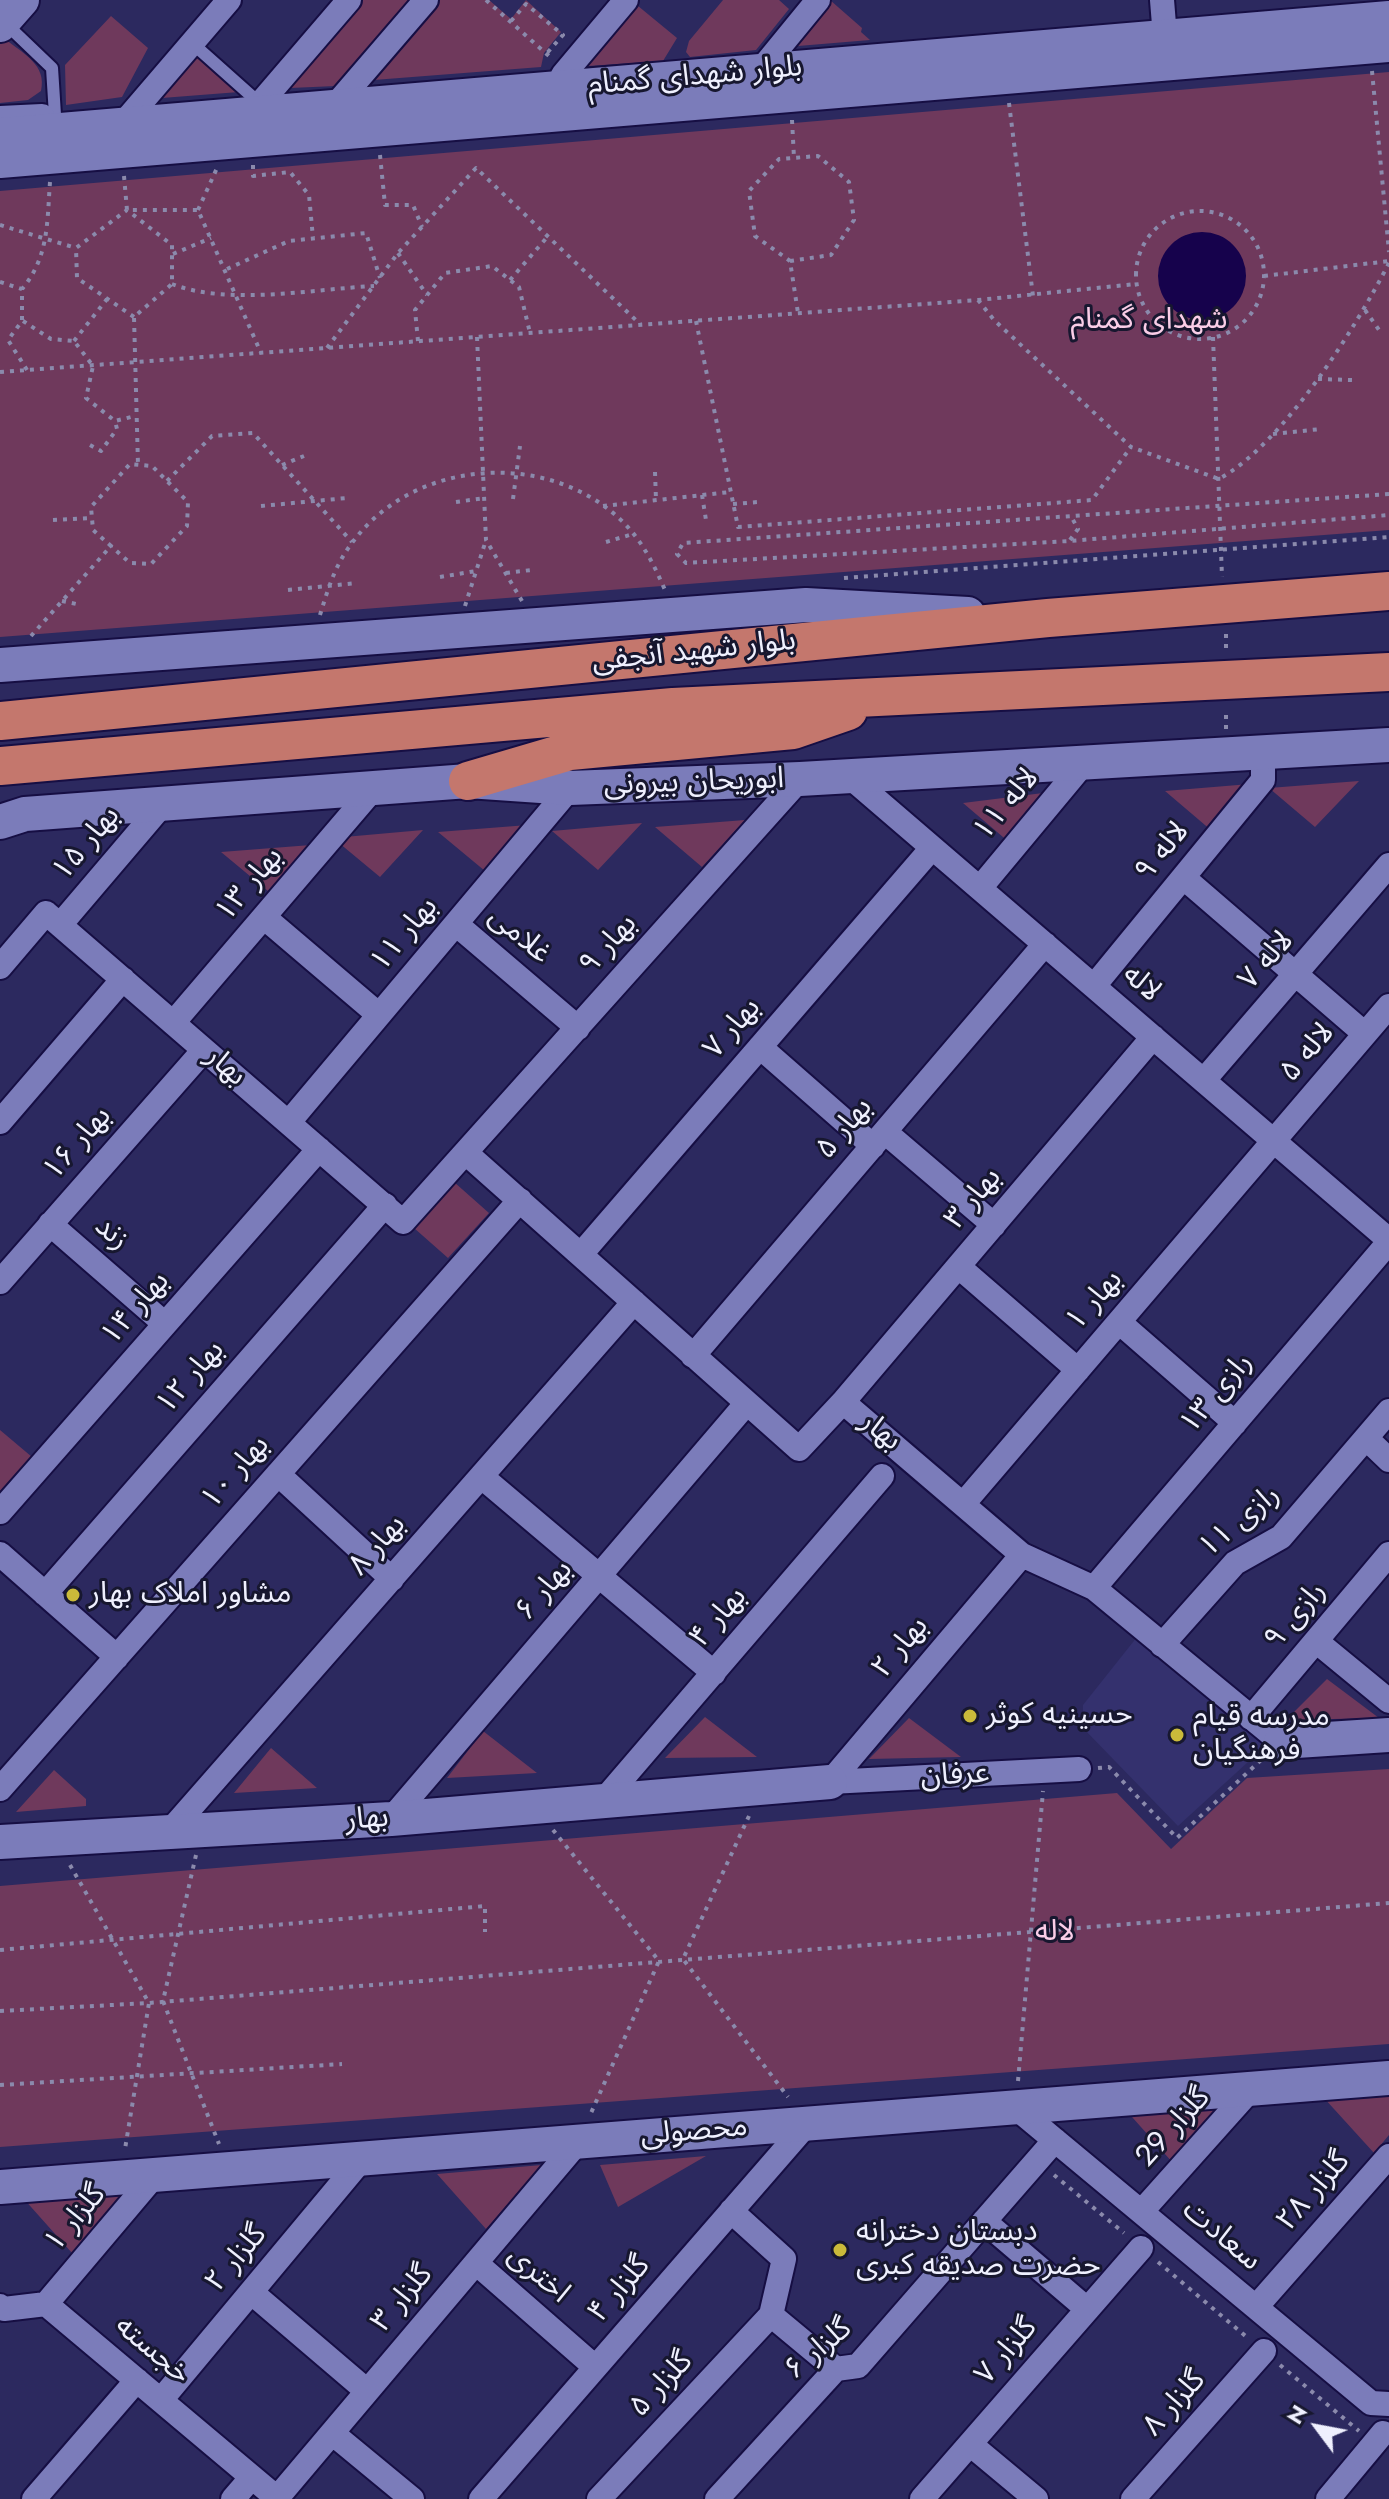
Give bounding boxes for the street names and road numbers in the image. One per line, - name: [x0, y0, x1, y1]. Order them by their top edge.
- street label: بلوار شهدای گمنام: [586, 50, 804, 104]
- street label: بلوار شهید آنجفی: [590, 623, 798, 681]
- street label: ابوریحان بیرونی: [603, 762, 785, 804]
- street label: لاله ۱۱: [966, 762, 1048, 848]
- street label: بهار ۱۵: [45, 799, 129, 889]
- street label: لاله ۹: [1128, 815, 1198, 889]
- street label: بهار ۱۳: [208, 840, 292, 930]
- street label: بهار ۱۱: [363, 890, 447, 980]
- street label: غلامی: [480, 899, 558, 973]
- street label: بهار ۹: [572, 907, 646, 983]
- street label: لاله ۷: [1232, 924, 1302, 998]
- street label: لاله: [1114, 957, 1168, 1011]
- street label: بهار ۷: [697, 991, 769, 1067]
- street label: لاله ۵: [1273, 1016, 1343, 1090]
- street label: بهار: [197, 1039, 253, 1095]
- street label: بهار ۵: [809, 1091, 881, 1167]
- street label: بهار ۱۶: [36, 1100, 120, 1188]
- street label: بهار ۳: [938, 1161, 1010, 1237]
- street label: زند: [86, 1209, 136, 1259]
- street label: بهار ۱: [1059, 1263, 1131, 1339]
- street label: بهار ۱۴: [94, 1265, 178, 1353]
- street label: بهار ۱۲: [149, 1334, 233, 1422]
- street label: رازی ۱۳: [1173, 1346, 1261, 1442]
- street label: بهار: [852, 1404, 908, 1460]
- street label: بهار ۱۰: [194, 1429, 278, 1517]
- street label: رازی ۱۱: [1192, 1478, 1288, 1566]
- street label: بهار ۸: [342, 1508, 414, 1584]
- street label: بهار ۶: [509, 1553, 581, 1629]
- street label: رازی ۹: [1257, 1575, 1335, 1657]
- street label: بهار ۴: [683, 1580, 755, 1656]
- street label: بهار ۲: [865, 1610, 937, 1686]
- street label: عرفان: [920, 1756, 990, 1796]
- street label: بهار: [344, 1801, 390, 1839]
- street label: گلزار 29: [1129, 2081, 1219, 2175]
- street label: محصولی: [639, 2109, 749, 2155]
- street label: گلزار ۲۸: [1270, 2145, 1358, 2239]
- street label: گلزار ۱: [38, 2178, 114, 2260]
- street label: سعادت: [1174, 2193, 1268, 2279]
- street label: گلزار ۲: [199, 2218, 275, 2300]
- street label: اختری: [500, 2238, 576, 2312]
- street label: گلزار ۴: [581, 2249, 659, 2331]
- street label: گلزار ۳: [365, 2258, 441, 2340]
- street label: خجسته: [107, 2309, 197, 2393]
- street label: گلزار ۷: [968, 2311, 1046, 2393]
- street label: گلزار ۶: [778, 2312, 860, 2388]
- street label: گلزار ۵: [623, 2345, 701, 2425]
- street label: گلزار ۸: [1136, 2363, 1214, 2445]

